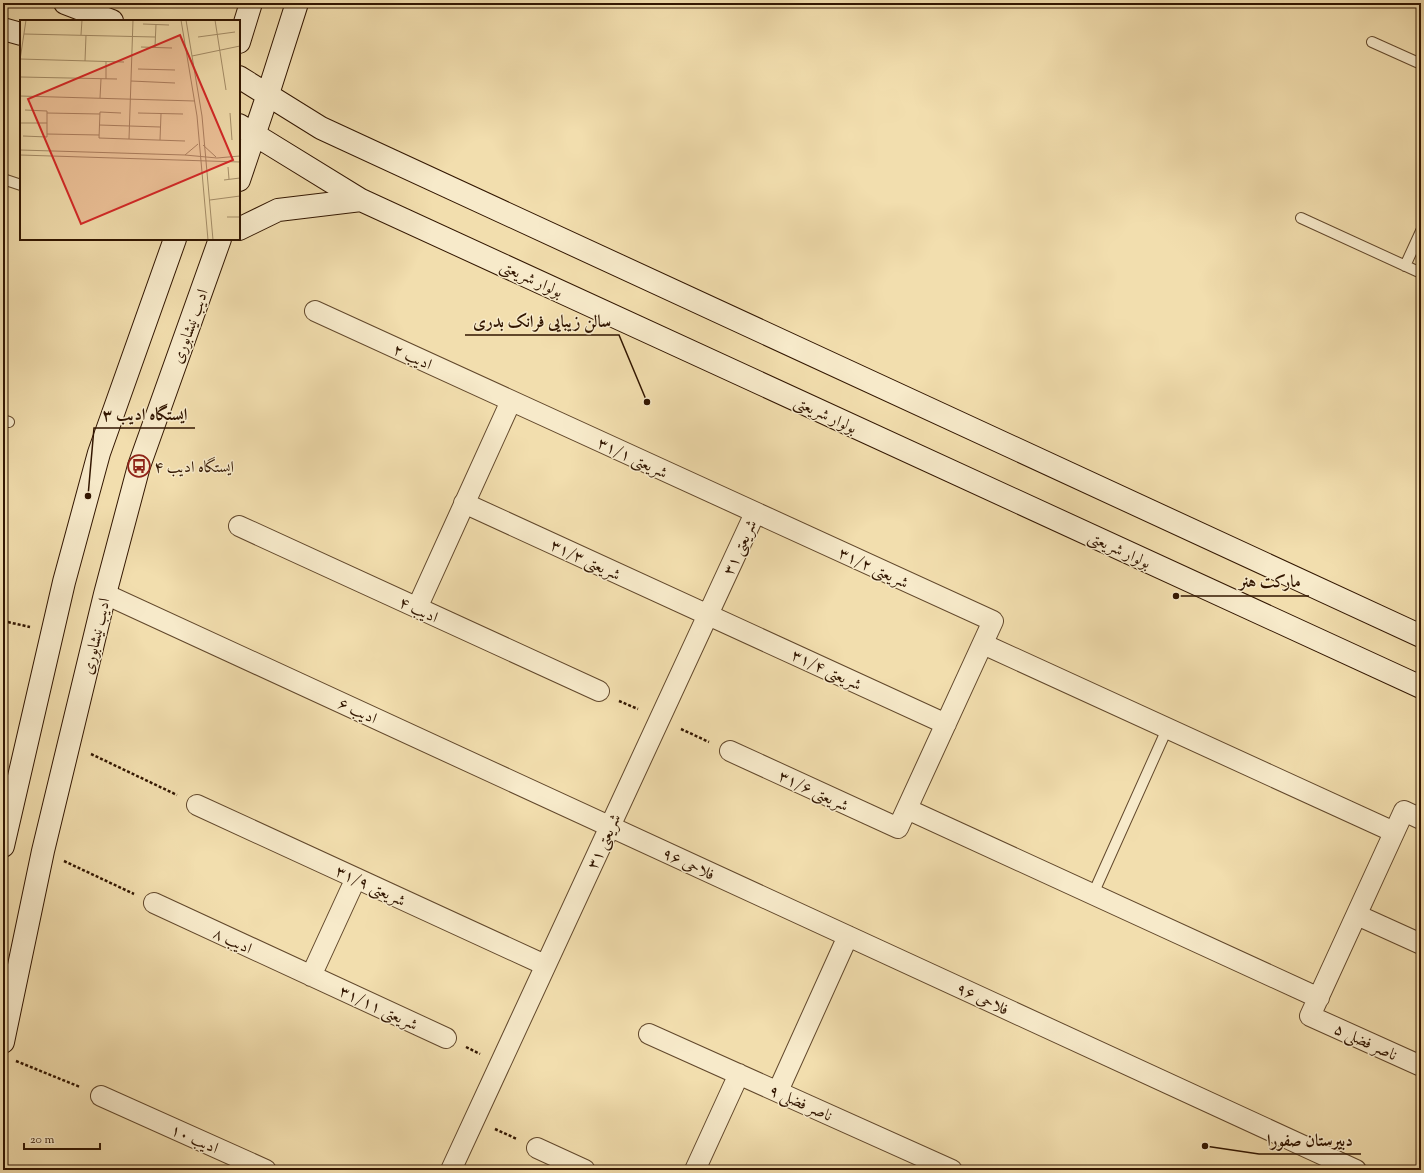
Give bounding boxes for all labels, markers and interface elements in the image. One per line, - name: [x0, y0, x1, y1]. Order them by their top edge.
- inset map: [20, 20, 240, 240]
- street label: بولوار شریعتی: [496, 256, 566, 305]
- street label: ادیب نیشابوری: [167, 286, 215, 367]
- callout: سالن زیبایی فرانک بدری: [465, 306, 619, 335]
- text: سالن زیبایی فرانک بدری: [473, 311, 611, 335]
- street label: ادیب ۲: [389, 339, 435, 377]
- street label: بولوار شریعتی: [790, 392, 860, 441]
- callout: ایستگاه ادیب ۳: [94, 399, 195, 428]
- text: ایستگاه ادیب ۳: [102, 403, 188, 428]
- street label: شریعتی ۳۱/۱: [593, 433, 671, 486]
- bus stop icon: ایستگاه ادیب ۴: [126, 453, 152, 479]
- place label: ایستگاه ادیب ۴: [154, 456, 234, 480]
- street label: شریعتی ۳۱: [718, 516, 764, 580]
- street label: بولوار شریعتی: [1084, 527, 1154, 576]
- street label: شریعتی ۳۱/۳: [546, 535, 624, 588]
- street label: شریعتی ۳۱/۲: [834, 543, 912, 596]
- callout: مارکت هنر: [1231, 567, 1309, 596]
- text: مارکت هنر: [1237, 571, 1301, 595]
- street label: ادیب ۴: [395, 592, 441, 630]
- street label: ادیب نیشابوری: [77, 596, 117, 677]
- street label: شریعتی ۳۱/۴: [787, 645, 865, 698]
- street label: ادیب ۶: [334, 693, 380, 731]
- street label: شریعتی ۳۱/۶: [774, 766, 852, 819]
- street label: شریعتی ۳۱: [582, 810, 628, 874]
- street label: فلاحی ۹۶: [658, 843, 718, 887]
- street label: شریعتی ۳۱/۹: [331, 861, 409, 914]
- street label: ادیب ۸: [209, 923, 255, 961]
- street label: فلاحی ۹۶: [952, 978, 1012, 1022]
- street label: شریعتی ۳۱/۱۱: [335, 981, 421, 1038]
- street label: ناصر فضلی ۵: [1330, 1019, 1400, 1068]
- street label: ناصر فضلی ۹: [765, 1080, 835, 1128]
- street label: ادیب ۱۰: [167, 1120, 221, 1161]
- scale bar: [24, 1125, 100, 1151]
- callout: دبیرستان صفورا: [1259, 1125, 1361, 1154]
- text: دبیرستان صفورا: [1267, 1130, 1353, 1154]
- text: 20 m: [30, 1131, 55, 1149]

